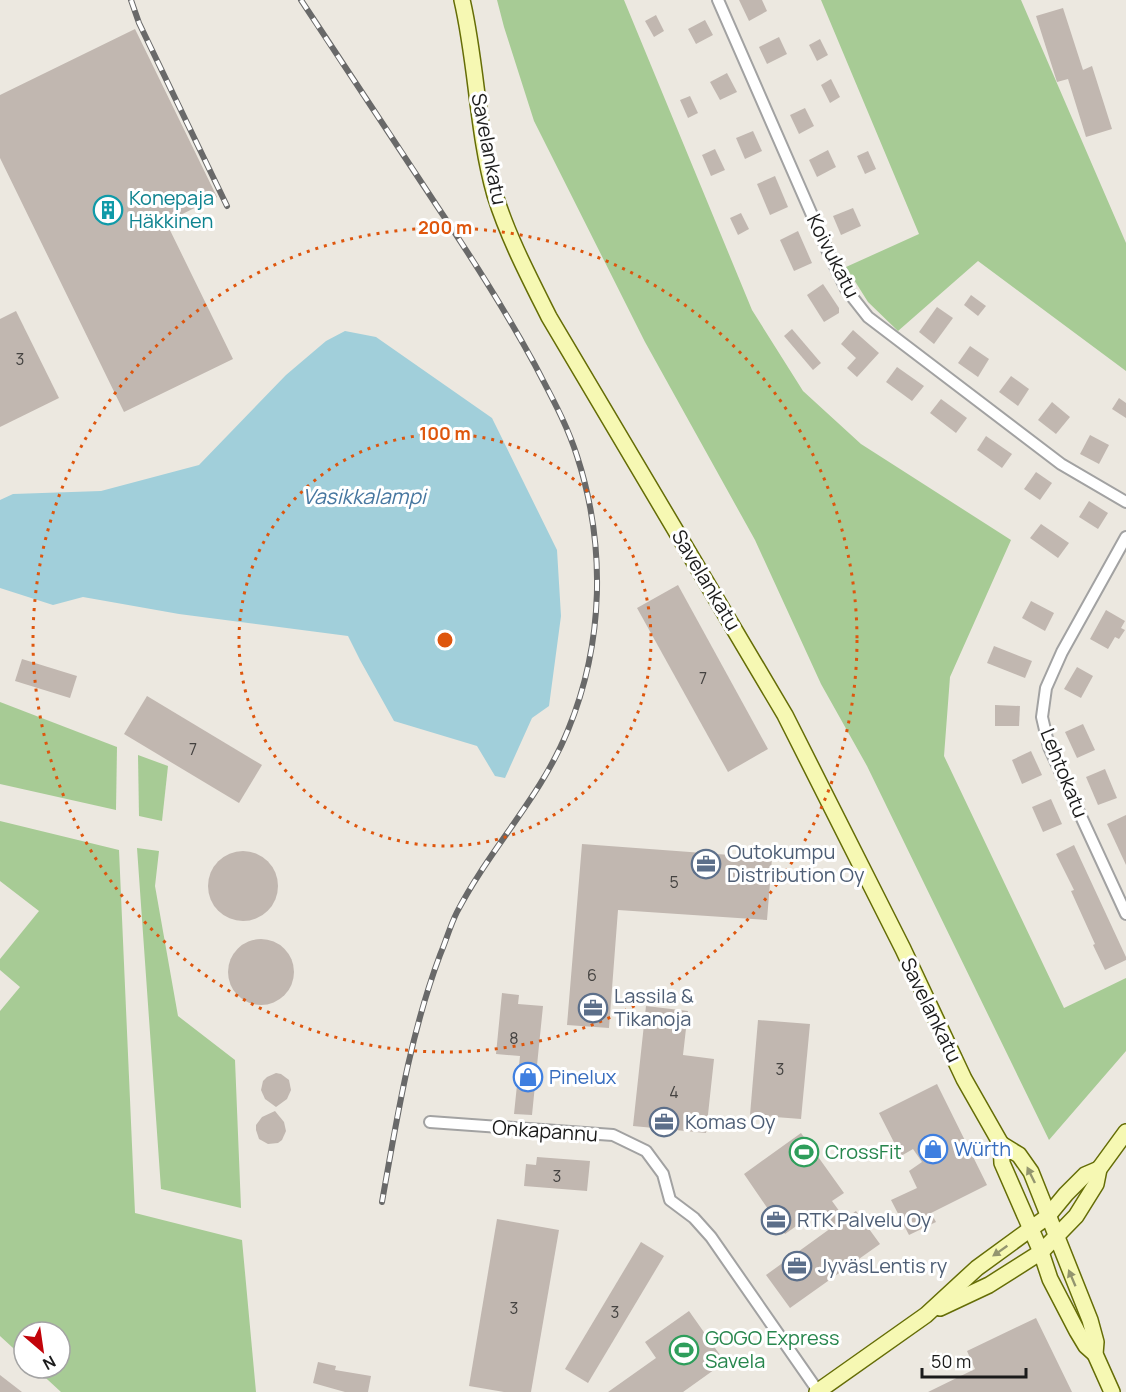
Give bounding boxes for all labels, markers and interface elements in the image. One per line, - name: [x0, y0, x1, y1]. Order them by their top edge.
- street label: Savelankatu: [465, 91, 514, 207]
- place label: Konepaja Häkkinen: [129, 184, 214, 234]
- building icon: Konepaja Häkkinen: [92, 194, 124, 226]
- street label: Koivukatu: [801, 209, 866, 302]
- text: 200 m: [418, 215, 472, 239]
- house number: 3: [16, 348, 24, 370]
- text: 100 m: [419, 421, 471, 445]
- water label: Vasikkalampi: [302, 482, 429, 510]
- street label: Savelankatu: [666, 524, 747, 635]
- centre of rings: [435, 630, 455, 650]
- house number: 7: [699, 667, 707, 689]
- street label: Lehtokatu: [1034, 724, 1095, 822]
- house number: 7: [189, 738, 197, 760]
- place label: Outokumpu Distribution Oy: [727, 838, 865, 888]
- office icon: Outokumpu Distribution Oy: [690, 848, 722, 880]
- house number: 5: [669, 871, 679, 893]
- street label: Savelankatu: [895, 953, 968, 1067]
- house number: 6: [587, 964, 597, 986]
- place label: Lassila & Tikanoja: [614, 982, 694, 1032]
- office icon: Lassila & Tikanoja: [577, 992, 609, 1024]
- house number: 8: [509, 1027, 519, 1049]
- house number: 3: [776, 1058, 784, 1080]
- shop icon: Pinelux: [512, 1061, 544, 1093]
- place label: Pinelux: [549, 1063, 617, 1090]
- house number: 4: [669, 1081, 679, 1103]
- office icon: Komas Oy: [648, 1106, 680, 1138]
- place label: Komas Oy: [685, 1108, 776, 1135]
- street label: Onkapannu: [491, 1113, 599, 1148]
- shop icon: Würth: [917, 1133, 949, 1165]
- place label: Würth: [954, 1135, 1011, 1162]
- sports icon: CrossFit: [788, 1136, 820, 1168]
- place label: CrossFit: [825, 1138, 902, 1165]
- house number: 3: [553, 1165, 561, 1187]
- one-way arrow: [1027, 1167, 1036, 1184]
- office icon: RTK Palvelu Oy: [760, 1204, 792, 1236]
- place label: RTK Palvelu Oy: [797, 1206, 932, 1233]
- one-way arrow: [993, 1245, 1009, 1257]
- office icon: JyväsLentis ry: [781, 1250, 813, 1282]
- place label: JyväsLentis ry: [818, 1252, 948, 1279]
- one-way arrow: [1067, 1269, 1077, 1287]
- house number: 3: [510, 1297, 518, 1319]
- house number: 3: [611, 1301, 619, 1323]
- north arrow: [12, 1320, 72, 1380]
- place label: GOGO Express Savela: [705, 1324, 840, 1374]
- sports icon: GOGO Express Savela: [668, 1334, 700, 1366]
- scale bar: [922, 1341, 1026, 1379]
- text: 50 m: [931, 1349, 971, 1373]
- text: N: [39, 1351, 60, 1376]

